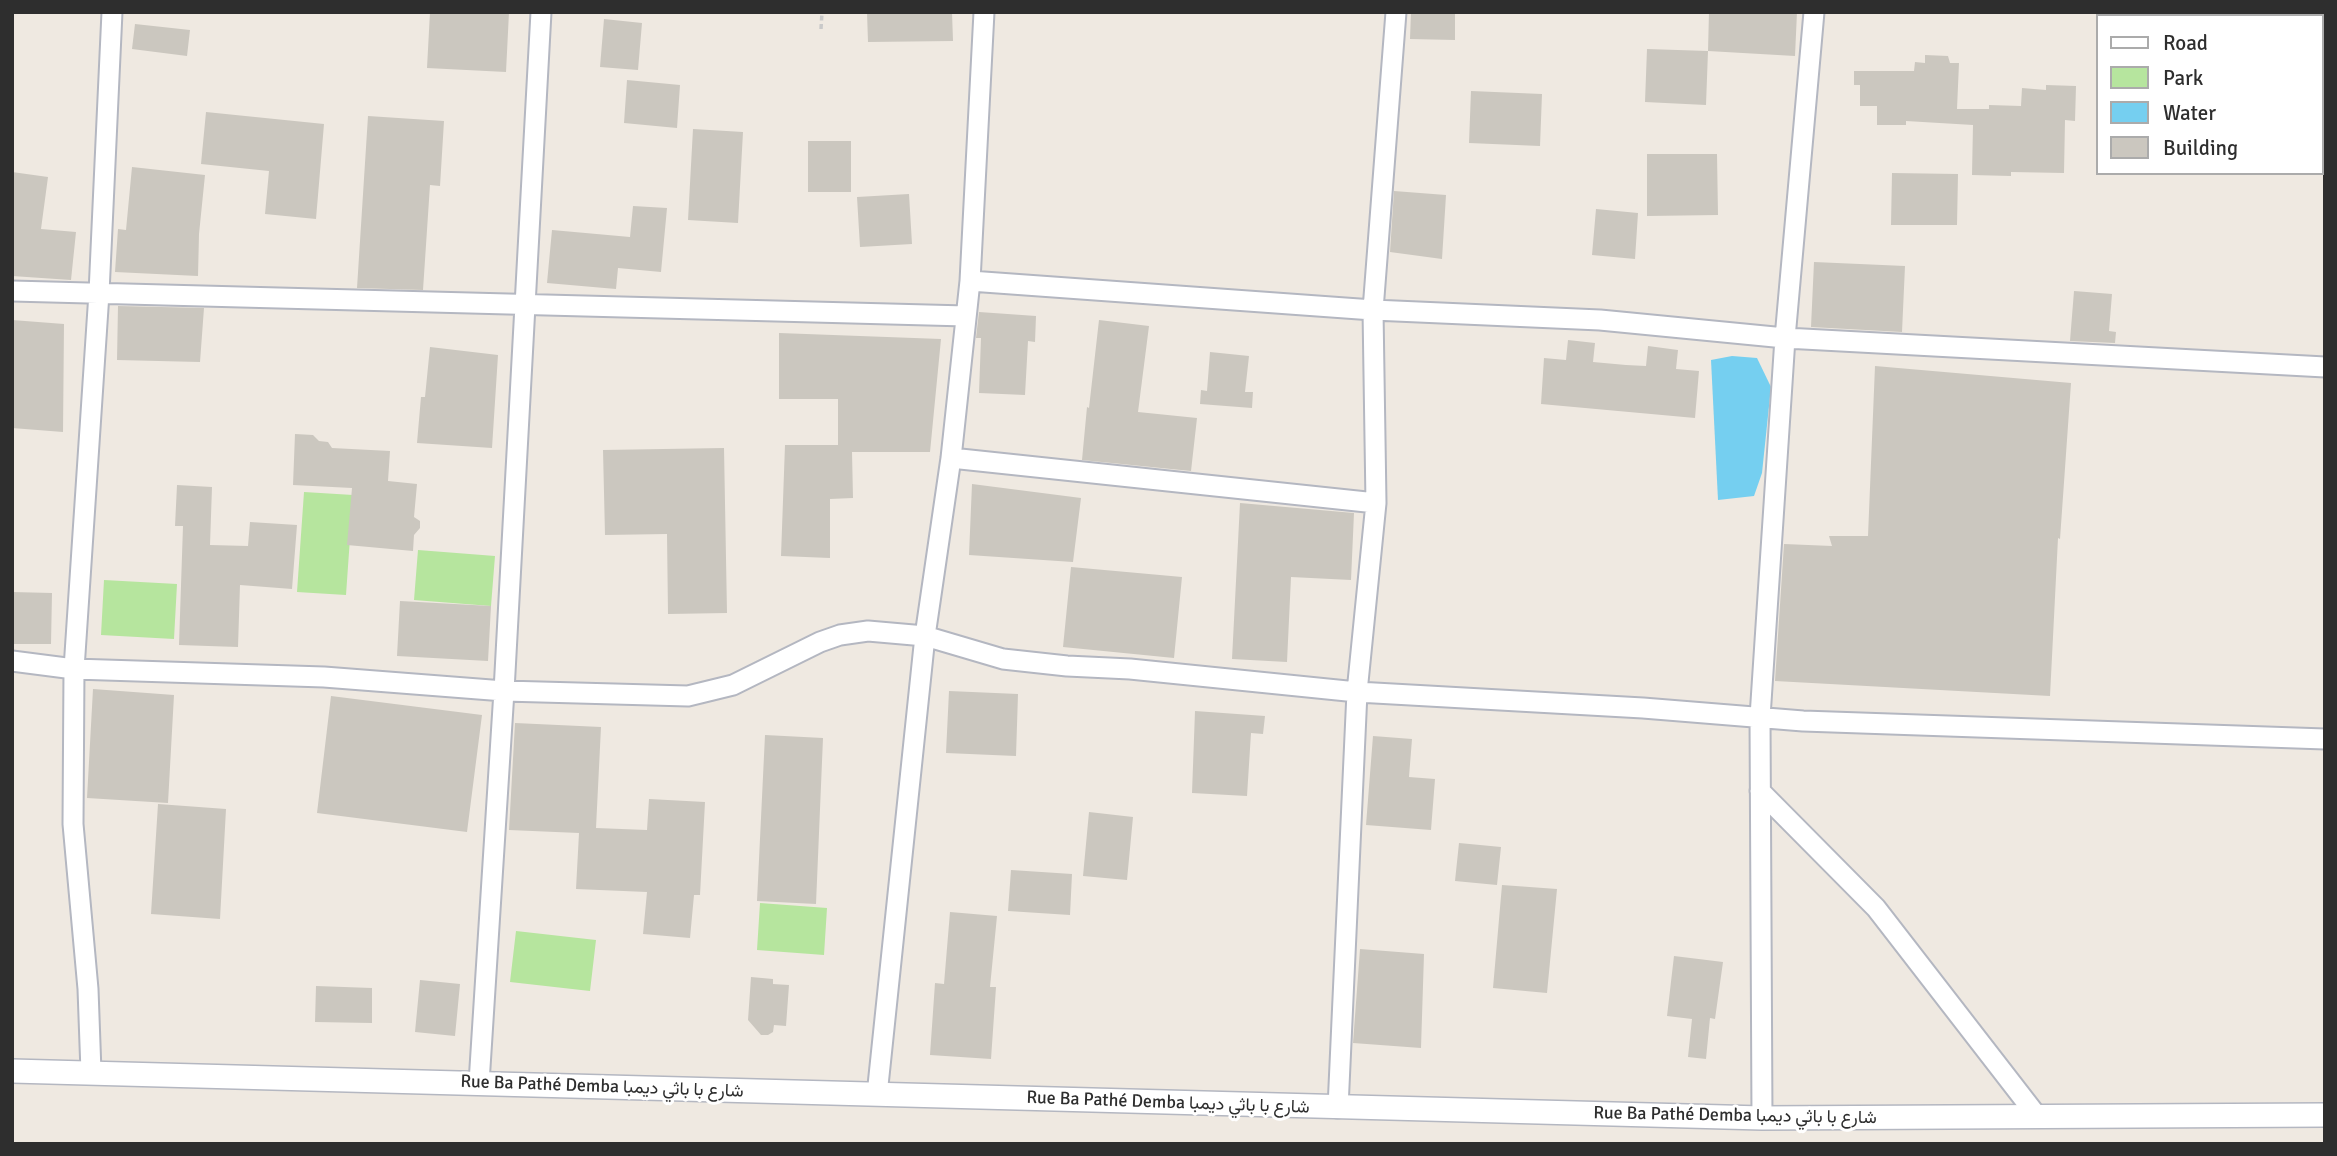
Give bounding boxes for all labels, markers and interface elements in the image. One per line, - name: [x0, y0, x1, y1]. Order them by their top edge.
- legend: [2096, 14, 2323, 175]
- text: Road: [2163, 30, 2208, 56]
- text: Park: [2163, 65, 2203, 91]
- text: Water: [2163, 100, 2216, 126]
- text: Building: [2163, 135, 2238, 161]
- street label: Rue Ba Pathé Demba شارع با باثي ديمبا: [460, 1071, 744, 1103]
- street label: Rue Ba Pathé Demba شارع با باثي ديمبا: [1026, 1087, 1310, 1119]
- street label: Rue Ba Pathé Demba شارع با باثي ديمبا: [1593, 1103, 1877, 1129]

